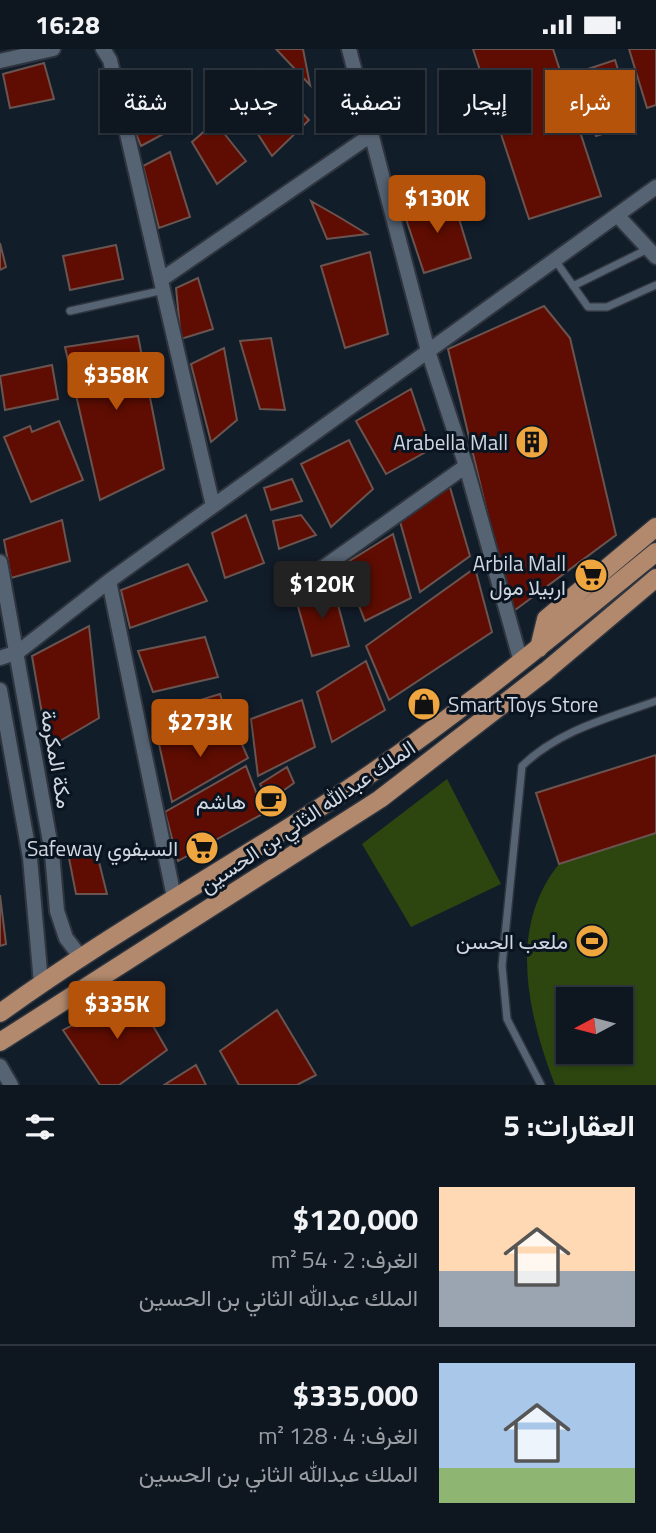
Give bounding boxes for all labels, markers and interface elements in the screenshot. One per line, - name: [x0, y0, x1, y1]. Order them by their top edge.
- text: 16:28: [35, 5, 100, 44]
- chip: شقة: [100, 70, 191, 133]
- chip: جديد: [205, 70, 302, 133]
- chip: تصفية: [316, 70, 425, 133]
- chip: إيجار: [439, 70, 531, 133]
- chip: شراء: [545, 70, 635, 133]
- pin: $130K: [388, 176, 486, 235]
- text: $130K: [404, 180, 470, 215]
- pin: $358K: [67, 353, 165, 412]
- text: $358K: [83, 357, 149, 392]
- building icon: Arabella Mall: [513, 423, 551, 461]
- place label: Arabella Mall: [393, 426, 508, 458]
- place label: Arbila Mall اربيلا مول: [473, 547, 566, 603]
- supermarket icon: Arbila Mall اربيلا مول: [572, 556, 610, 594]
- pin: $120K: [273, 561, 371, 621]
- text: $120K: [289, 566, 355, 601]
- shop icon: Smart Toys Store: [405, 685, 443, 723]
- place label: Smart Toys Store: [448, 688, 598, 720]
- pin: $273K: [151, 699, 249, 759]
- text: $273K: [167, 704, 233, 739]
- street label: مكة المكرمة: [33, 707, 81, 811]
- street label: الملك عبدالله الثاني بن الحسين: [192, 731, 423, 902]
- cafe icon: هاشم: [252, 782, 290, 820]
- place label: هاشم: [196, 785, 246, 817]
- supermarket icon: Safeway السيفوي: [183, 829, 221, 867]
- place label: Safeway السيفوي: [27, 832, 178, 866]
- sports icon: ملعب الحسن: [573, 922, 611, 960]
- place label: ملعب الحسن: [456, 925, 568, 957]
- pin: $335K: [68, 981, 166, 1041]
- text: $335K: [84, 986, 150, 1021]
- north arrow: [556, 987, 634, 1064]
- map controls: [556, 987, 633, 1064]
- text: العقارات: 5: [503, 1102, 635, 1148]
- icon: filters: [21, 1108, 59, 1146]
- text: $120,000: [293, 1196, 418, 1242]
- icon: home: [495, 1215, 579, 1299]
- text: الغرف: 2 · 54 m²: [271, 1242, 418, 1277]
- text: الملك عبدالله الثاني بن الحسين: [139, 1280, 418, 1315]
- text: $335,000: [293, 1372, 418, 1418]
- icon: home: [495, 1391, 579, 1475]
- text: الغرف: 4 · 128 m²: [258, 1418, 418, 1453]
- text: الملك عبدالله الثاني بن الحسين: [139, 1456, 418, 1491]

